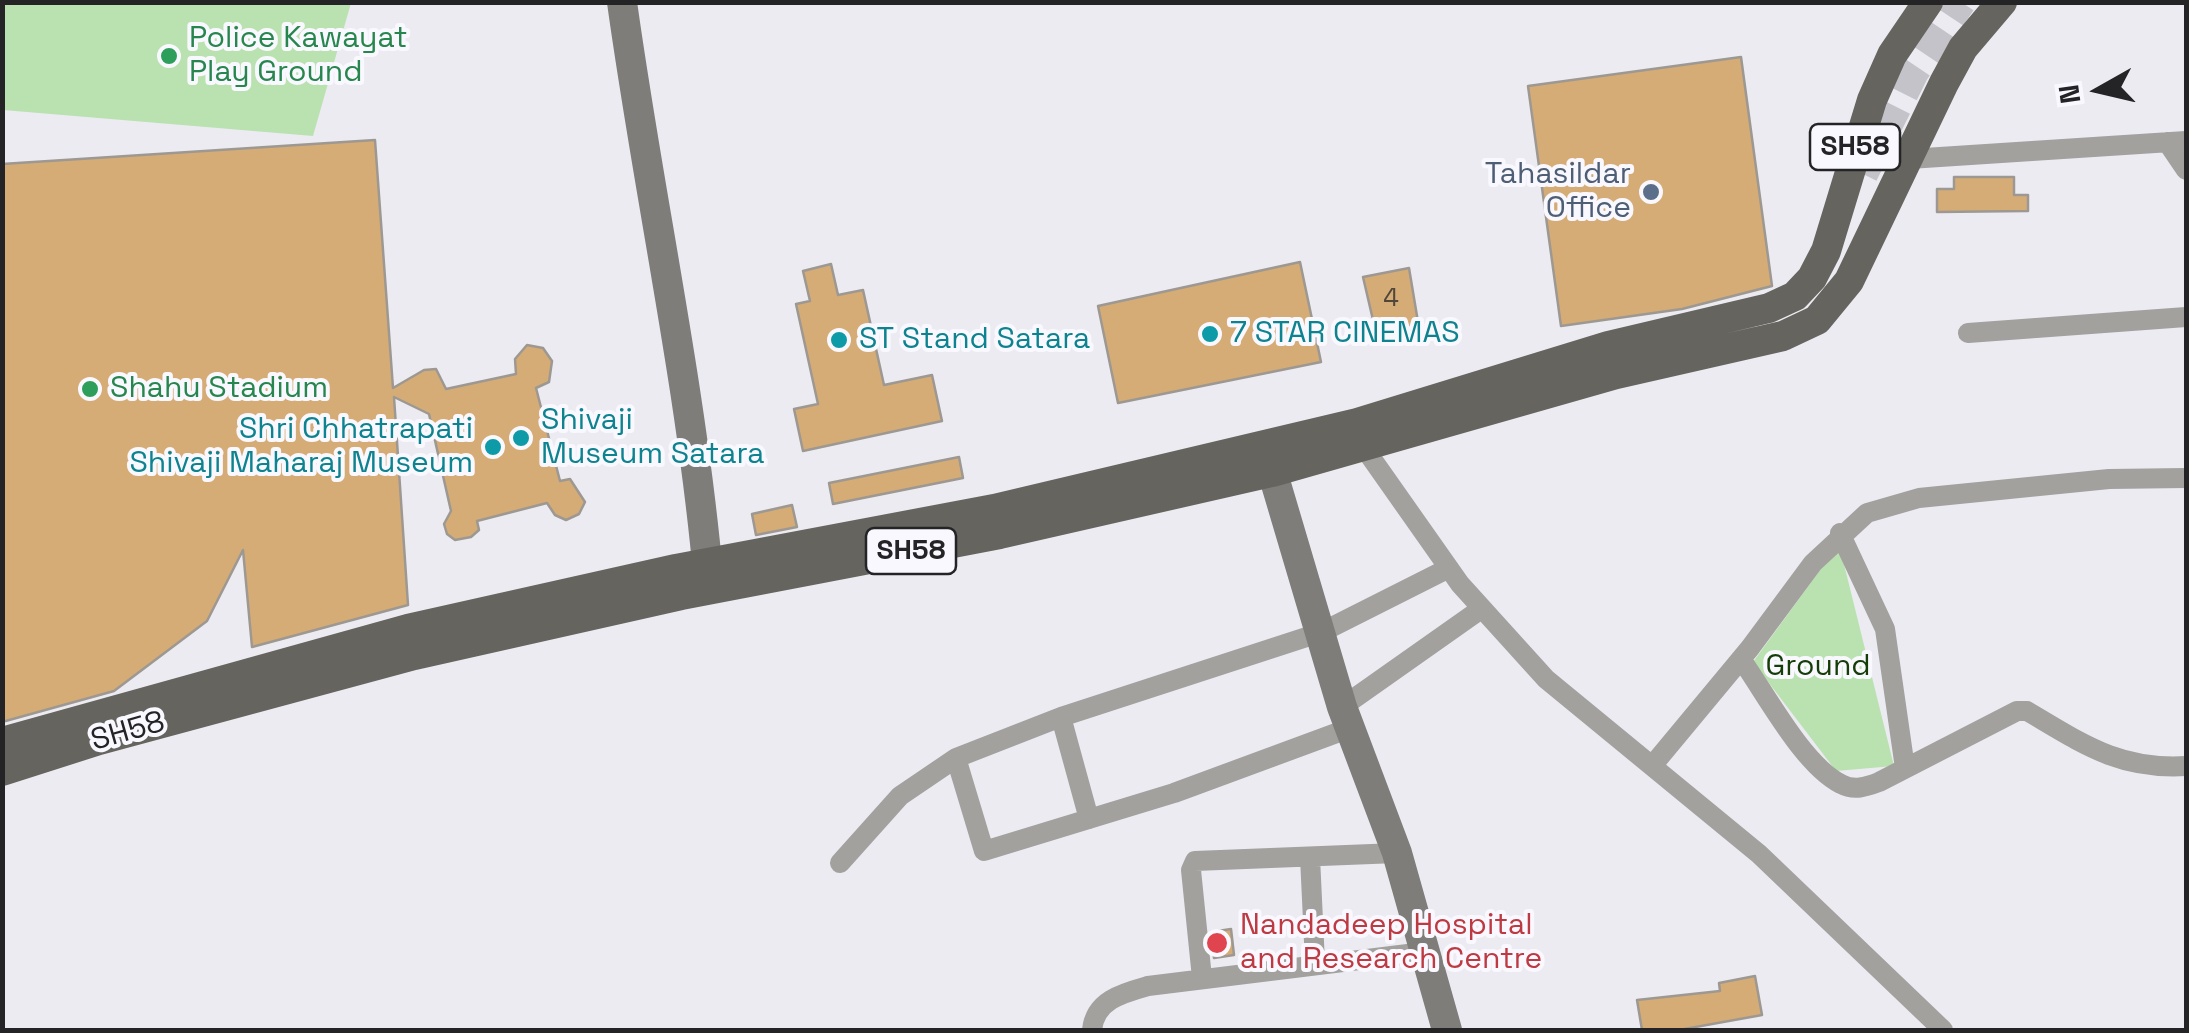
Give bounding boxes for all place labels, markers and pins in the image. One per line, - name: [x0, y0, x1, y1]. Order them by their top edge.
- place label: Police Kawayat Play Ground: [189, 21, 408, 92]
- marker: Police Kawayat Play Ground: [158, 45, 180, 67]
- place label: Tahasildar Office: [1485, 157, 1631, 228]
- marker: Tahasildar Office: [1640, 181, 1662, 203]
- place label: 7 STAR CINEMAS: [1230, 316, 1460, 352]
- place label: ST Stand Satara: [859, 322, 1090, 358]
- marker: 7 STAR CINEMAS: [1199, 323, 1221, 345]
- marker: ST Stand Satara: [828, 329, 850, 351]
- place label: Shahu Stadium: [110, 371, 328, 407]
- marker: Shahu Stadium: [79, 378, 101, 400]
- place label: Shivaji Museum Satara: [541, 403, 764, 474]
- place label: Shri Chhatrapati Shivaji Maharaj Museum: [129, 412, 473, 482]
- marker: Shivaji Museum Satara: [510, 427, 532, 449]
- marker: Shri Chhatrapati Shivaji Maharaj Museum: [482, 436, 504, 458]
- place label: Nandadeep Hospital and Research Centre: [1240, 908, 1542, 978]
- marker: Nandadeep Hospital and Research Centre: [1204, 930, 1230, 956]

